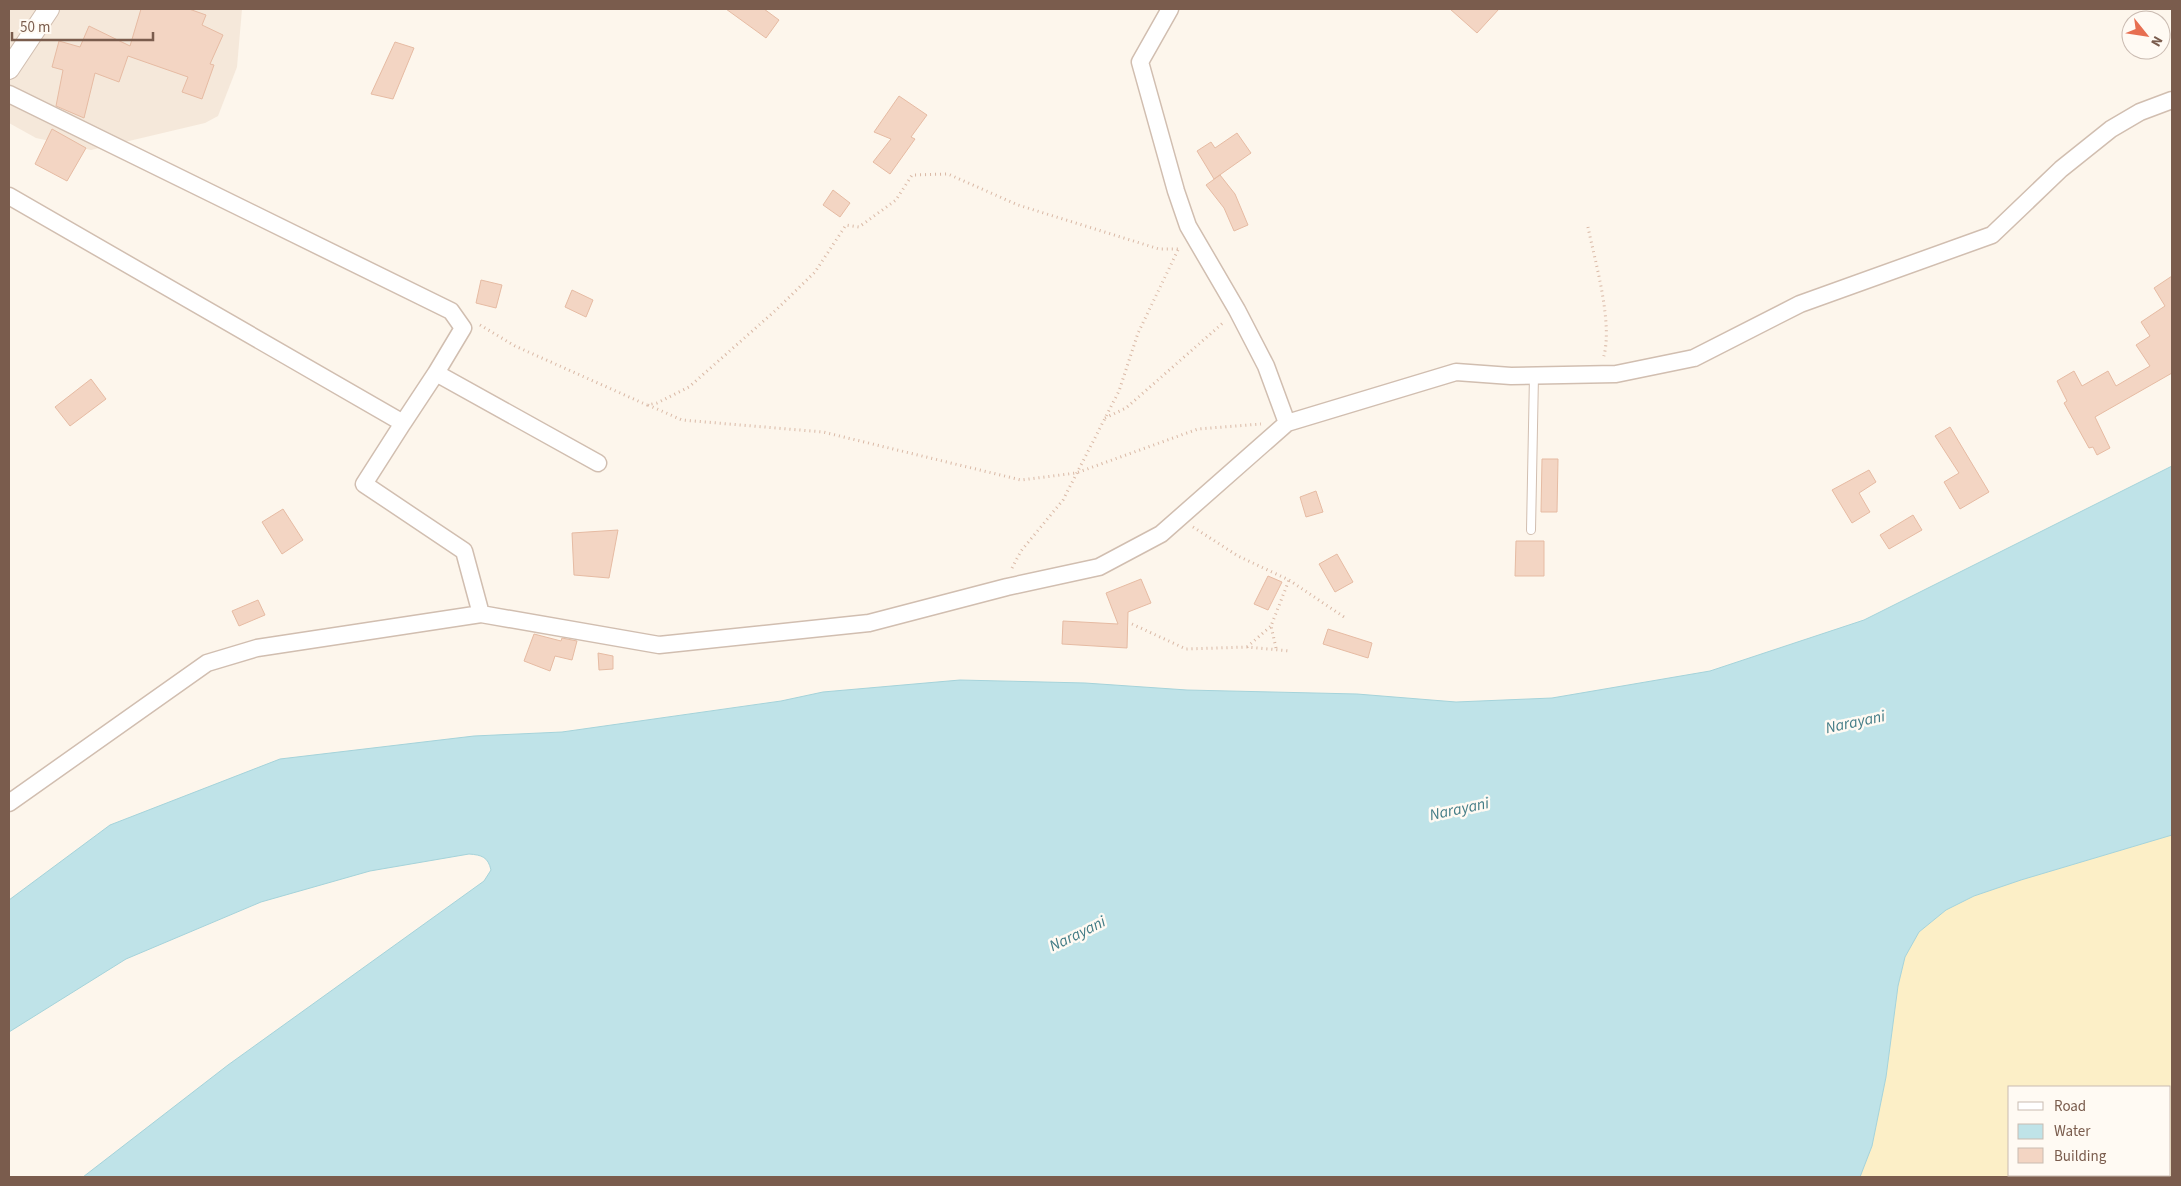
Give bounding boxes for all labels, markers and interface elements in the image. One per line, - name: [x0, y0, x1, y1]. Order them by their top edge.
- scale bar: [12, 10, 154, 42]
- north arrow: [2121, 10, 2171, 60]
- text: 50 m: [20, 17, 50, 38]
- text: N: [2145, 32, 2167, 50]
- water label: Narayani: [1823, 705, 1887, 739]
- water label: Narayani: [1427, 792, 1491, 826]
- water label: Narayani: [1046, 911, 1110, 957]
- legend: [2008, 1086, 2171, 1176]
- text: Road: [2054, 1096, 2086, 1117]
- text: Water: [2054, 1121, 2091, 1142]
- text: Building: [2054, 1146, 2107, 1167]

